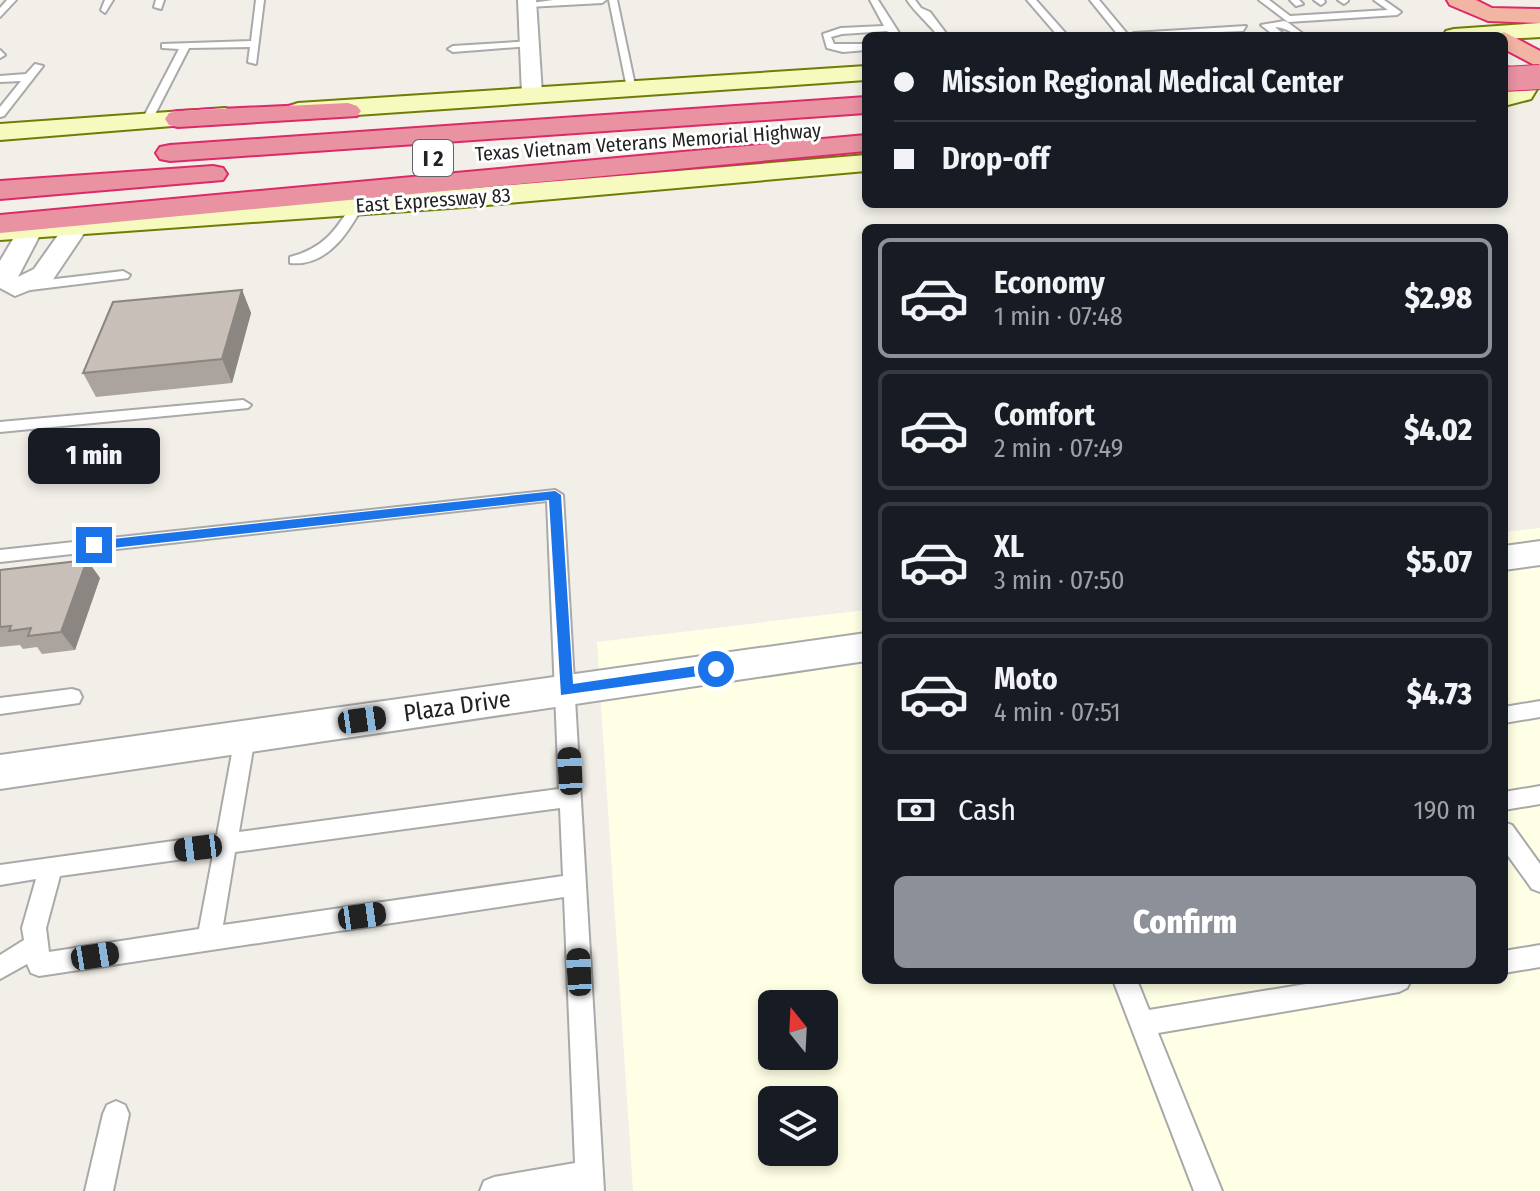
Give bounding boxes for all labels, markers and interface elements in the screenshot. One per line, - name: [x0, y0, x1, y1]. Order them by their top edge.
- text: Mission Regional Medical Center: [942, 64, 1343, 100]
- street label: Texas Vietnam Veterans Memorial Highway: [474, 118, 822, 166]
- road number: I 2: [413, 140, 453, 176]
- text: Drop-off: [942, 141, 1049, 177]
- street label: East Expressway 83: [355, 183, 511, 217]
- icon: car: [898, 262, 970, 334]
- text: Economy: [994, 265, 1105, 301]
- text: $2.98: [1405, 280, 1472, 316]
- text: 1 min · 07:48: [994, 301, 1123, 332]
- icon: car: [898, 394, 970, 466]
- text: Comfort: [994, 397, 1095, 433]
- text: $4.02: [1404, 412, 1472, 448]
- callout: 1 min: [28, 429, 160, 485]
- text: 2 min · 07:49: [994, 433, 1123, 464]
- text: 1 min: [66, 440, 122, 471]
- icon: car: [898, 526, 970, 598]
- route end: [76, 527, 112, 563]
- text: XL: [994, 529, 1024, 565]
- text: $5.07: [1406, 544, 1472, 580]
- text: 3 min · 07:50: [994, 565, 1125, 596]
- route start: [698, 651, 734, 687]
- icon: car: [898, 658, 970, 730]
- text: Moto: [994, 661, 1058, 697]
- text: $4.73: [1407, 676, 1472, 712]
- street label: Plaza Drive: [402, 685, 512, 727]
- text: 4 min · 07:51: [994, 697, 1121, 728]
- car: [337, 705, 387, 735]
- car: [557, 746, 583, 796]
- icon: cash: [894, 788, 938, 832]
- text: Cash: [958, 792, 1016, 828]
- text: 190 m: [1414, 795, 1476, 826]
- car: [173, 833, 223, 863]
- button: Confirm: [894, 876, 1476, 968]
- car: [337, 901, 387, 931]
- car: [69, 940, 121, 972]
- car: [566, 947, 592, 997]
- north arrow: [758, 990, 838, 1070]
- map controls: [758, 990, 838, 1166]
- button: layers: [758, 1086, 838, 1166]

